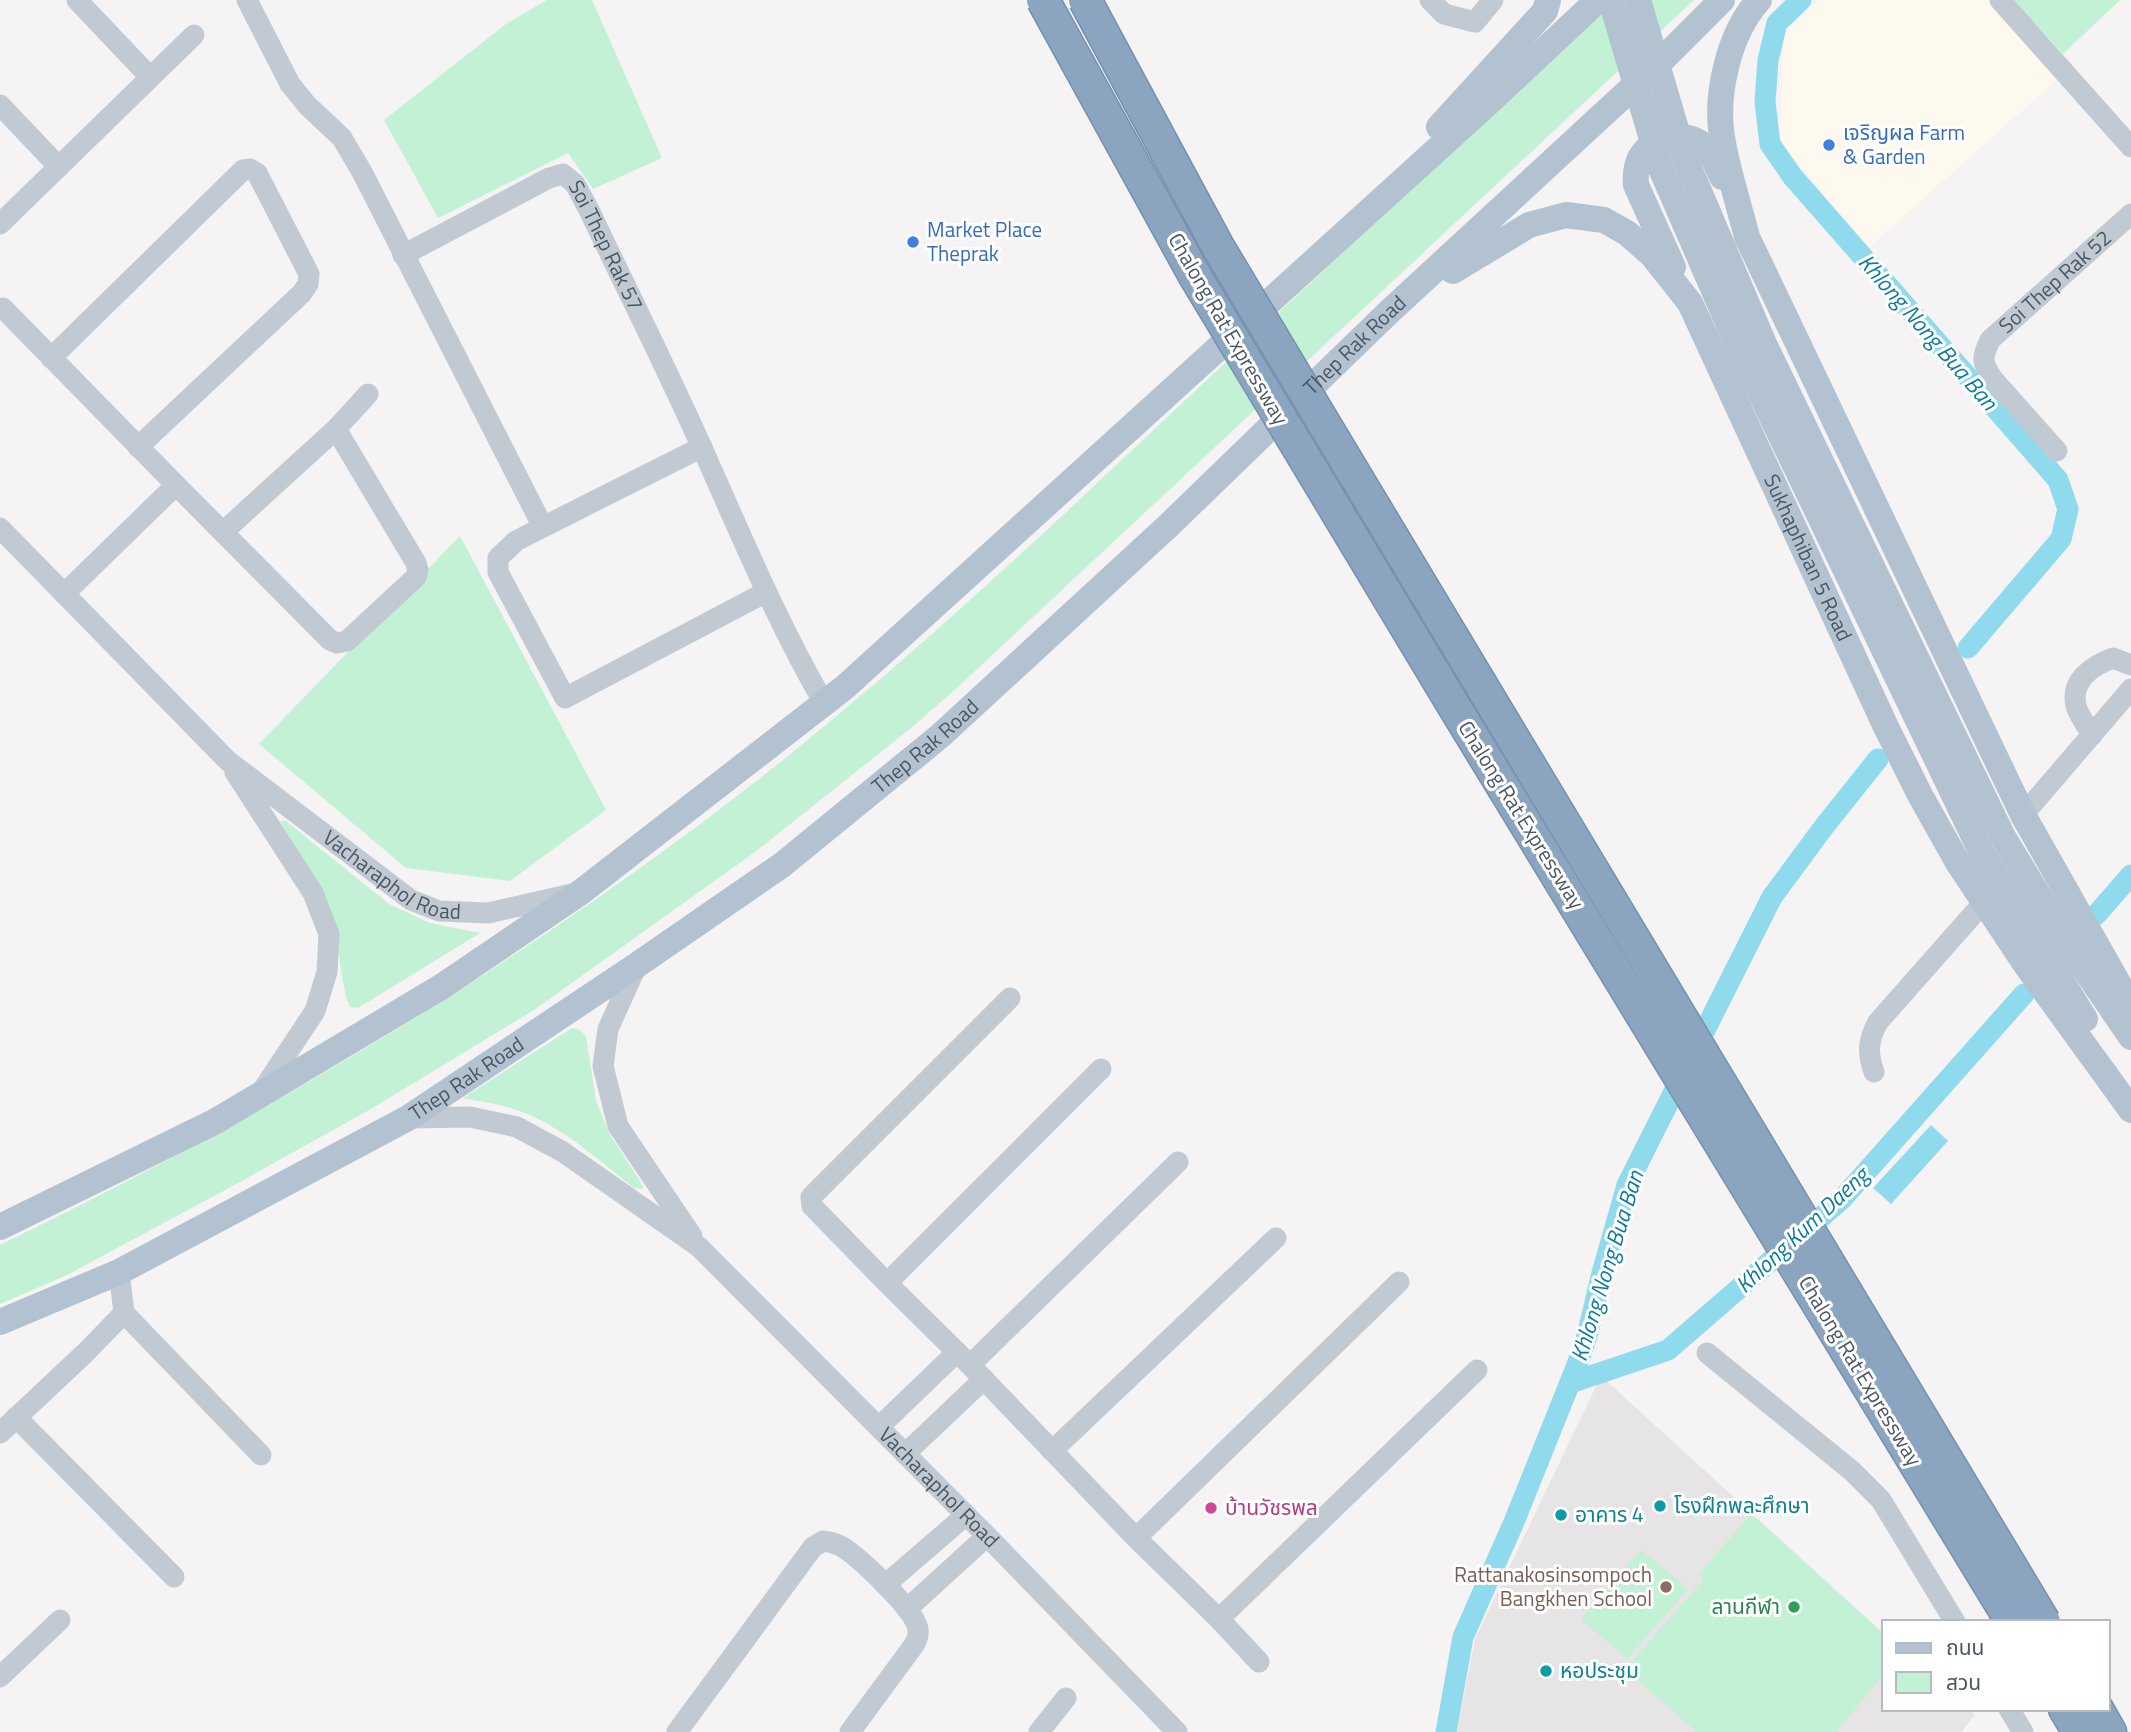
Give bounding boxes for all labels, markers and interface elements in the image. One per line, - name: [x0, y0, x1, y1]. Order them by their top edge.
- place label: เจริญผล Farm & Garden: [1843, 116, 1965, 172]
- marker: เจริญผล Farm & Garden: [1821, 137, 1837, 153]
- street label: Soi Thep Rak 57: [561, 174, 652, 316]
- place label: Market Place Theprak: [927, 213, 1042, 269]
- street label: Soi Thep Rak 52: [1991, 222, 2118, 340]
- street label: Chalong Rat Expressway: [1161, 227, 1297, 430]
- marker: Market Place Theprak: [905, 234, 921, 250]
- water label: Khlong Nong Bua Ban: [1850, 246, 2007, 418]
- street label: Thep Rak Road: [1295, 287, 1413, 402]
- street label: Sukhaphiban 5 Road: [1756, 469, 1861, 646]
- street label: Thep Rak Road: [864, 691, 986, 801]
- street label: Chalong Rat Expressway: [1451, 714, 1593, 915]
- street label: Vacharaphol Road: [316, 821, 461, 927]
- street label: Thep Rak Road: [402, 1028, 530, 1128]
- water label: Khlong Kum Daeng: [1727, 1157, 1878, 1301]
- water label: Khlong Nong Bua Ban: [1561, 1166, 1652, 1365]
- street label: Chalong Rat Expressway: [1791, 1269, 1930, 1472]
- street label: Vacharaphol Road: [872, 1419, 1007, 1555]
- place label: โรงฝึกพละศึกษา: [1674, 1489, 1810, 1521]
- place label: บ้านวัชรพล: [1225, 1491, 1318, 1523]
- place label: อาคาร 4: [1575, 1498, 1644, 1530]
- marker: โรงฝึกพละศึกษา: [1652, 1498, 1668, 1514]
- marker: บ้านวัชรพล: [1203, 1500, 1219, 1516]
- marker: อาคาร 4: [1553, 1507, 1569, 1523]
- place label: Rattanakosinsompoch Bangkhen School: [1454, 1558, 1652, 1614]
- marker: Rattanakosinsompoch Bangkhen School: [1658, 1579, 1674, 1595]
- place label: ลานกีฬา: [1711, 1590, 1780, 1622]
- marker: ลานกีฬา: [1786, 1599, 1802, 1615]
- legend: [1882, 1620, 2110, 1711]
- text: ถนน: [1946, 1631, 1984, 1663]
- place label: หอประชุม: [1560, 1654, 1639, 1686]
- marker: หอประชุม: [1538, 1663, 1554, 1679]
- text: สวน: [1946, 1666, 1981, 1698]

